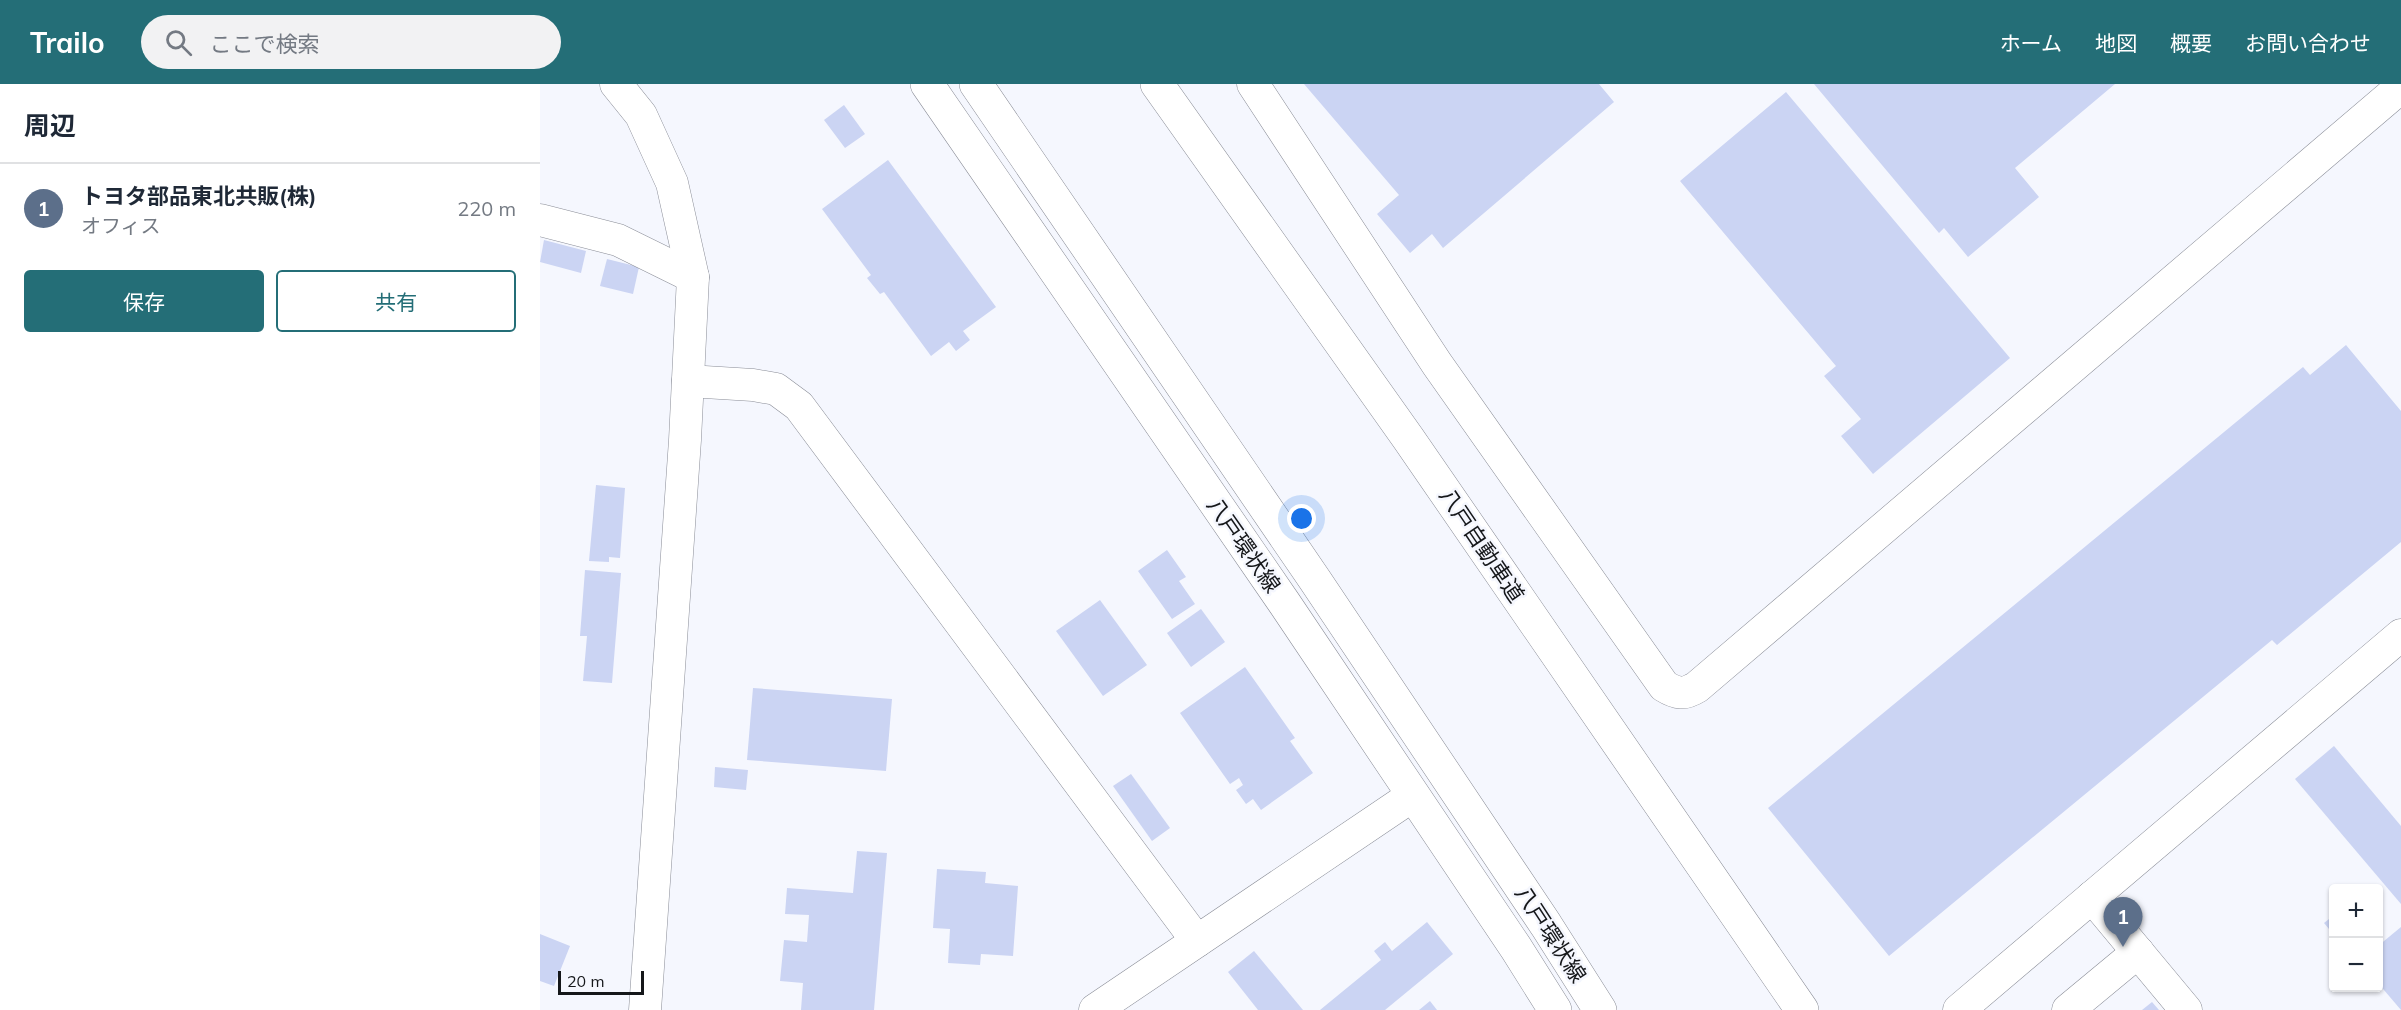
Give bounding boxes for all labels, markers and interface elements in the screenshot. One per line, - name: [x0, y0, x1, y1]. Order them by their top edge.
- search box: [141, 15, 561, 69]
- text: Trailo: [30, 25, 105, 60]
- icon: search: [162, 26, 195, 59]
- text: ここで検索: [210, 30, 320, 58]
- text: ホーム: [2000, 30, 2062, 56]
- text: 地図: [2095, 30, 2137, 56]
- text: 概要: [2170, 30, 2212, 56]
- text: お問い合わせ: [2245, 30, 2371, 56]
- text: 周辺: [24, 109, 76, 142]
- text: トヨタ部品東北共販(株): [81, 182, 317, 210]
- text: 1: [38, 196, 50, 221]
- text: 220 m: [457, 196, 516, 221]
- text: オフィス: [81, 213, 161, 238]
- button: 保存: [24, 270, 264, 332]
- button: 共有: [276, 270, 516, 332]
- street label: 八戸自動車道: [1433, 482, 1531, 608]
- street label: 八戸環状線: [1201, 492, 1287, 598]
- your location: [1287, 504, 1316, 533]
- street label: 八戸環状線: [1509, 880, 1593, 988]
- map controls: [2329, 884, 2383, 992]
- button: +: [2329, 884, 2383, 938]
- pin: 1: [2104, 898, 2142, 947]
- button: −: [2329, 938, 2383, 992]
- scale bar: [558, 968, 644, 996]
- text: 20 m: [567, 971, 604, 991]

